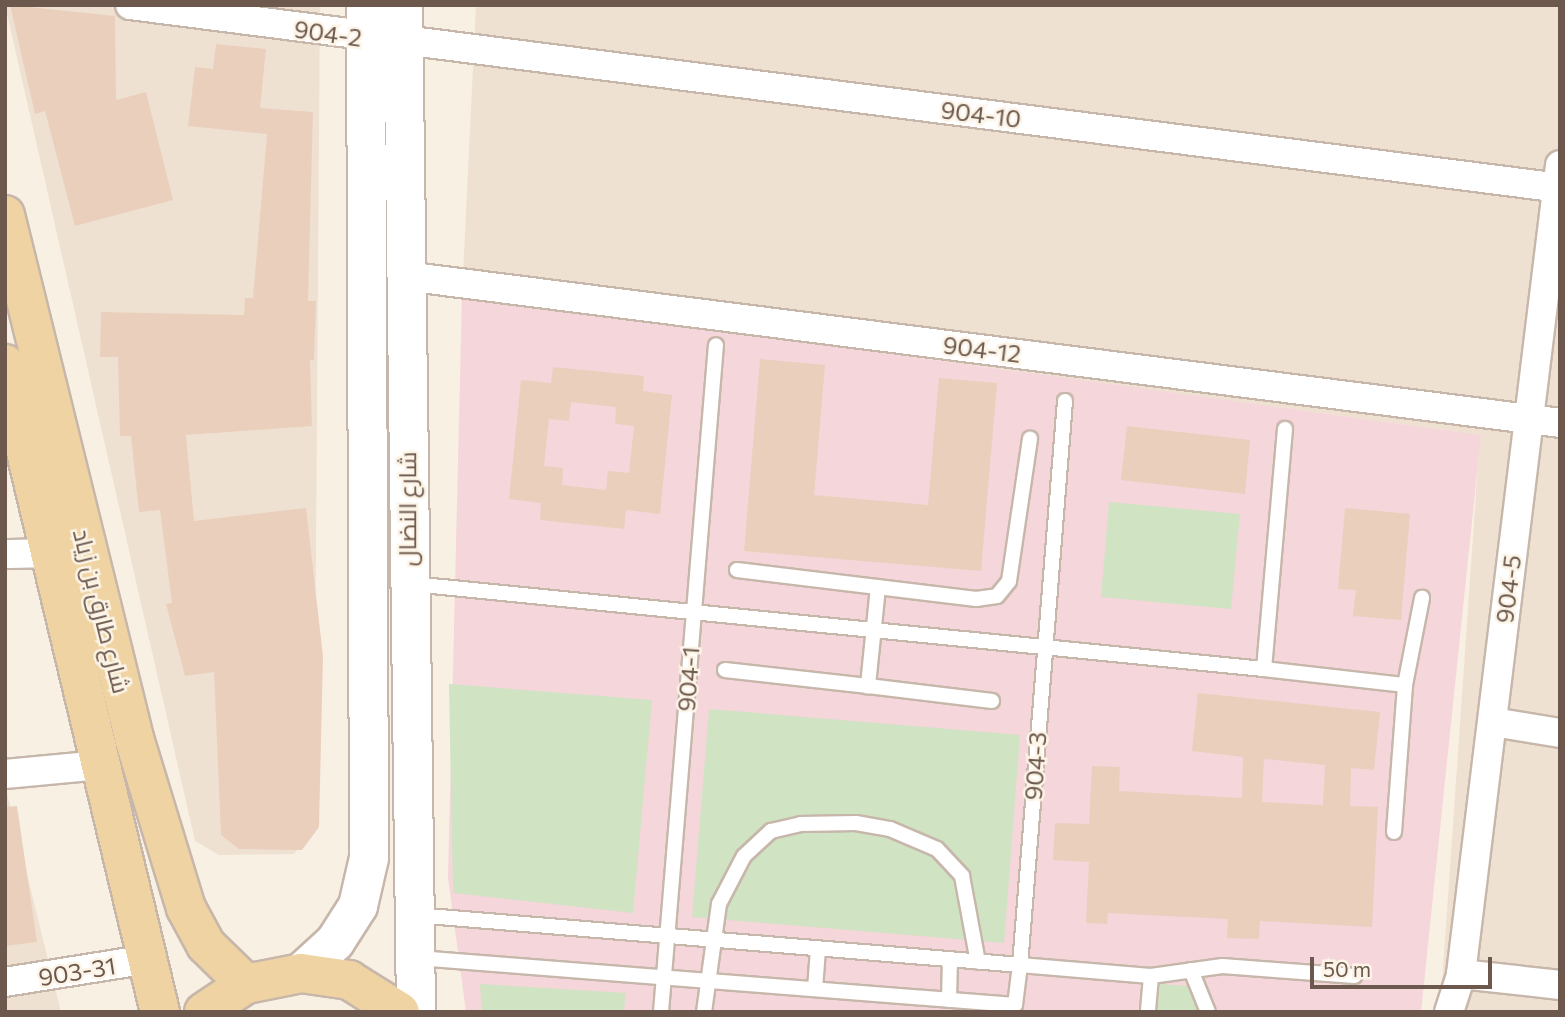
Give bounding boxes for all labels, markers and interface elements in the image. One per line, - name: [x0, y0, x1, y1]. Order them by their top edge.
- street label: 904-2: [292, 14, 364, 52]
- street label: 904-10: [939, 95, 1023, 133]
- street label: 904-12: [941, 330, 1023, 368]
- street label: شارع النضال: [393, 452, 421, 566]
- street label: شارع طارق بن زياد: [68, 526, 136, 696]
- street label: 904-5: [1490, 553, 1526, 625]
- street label: 904-1: [671, 646, 705, 712]
- street label: 904-3: [1018, 731, 1052, 801]
- scale bar: [1313, 944, 1495, 988]
- street label: 903-31: [36, 951, 118, 991]
- text: 50 m: [1323, 956, 1371, 981]

